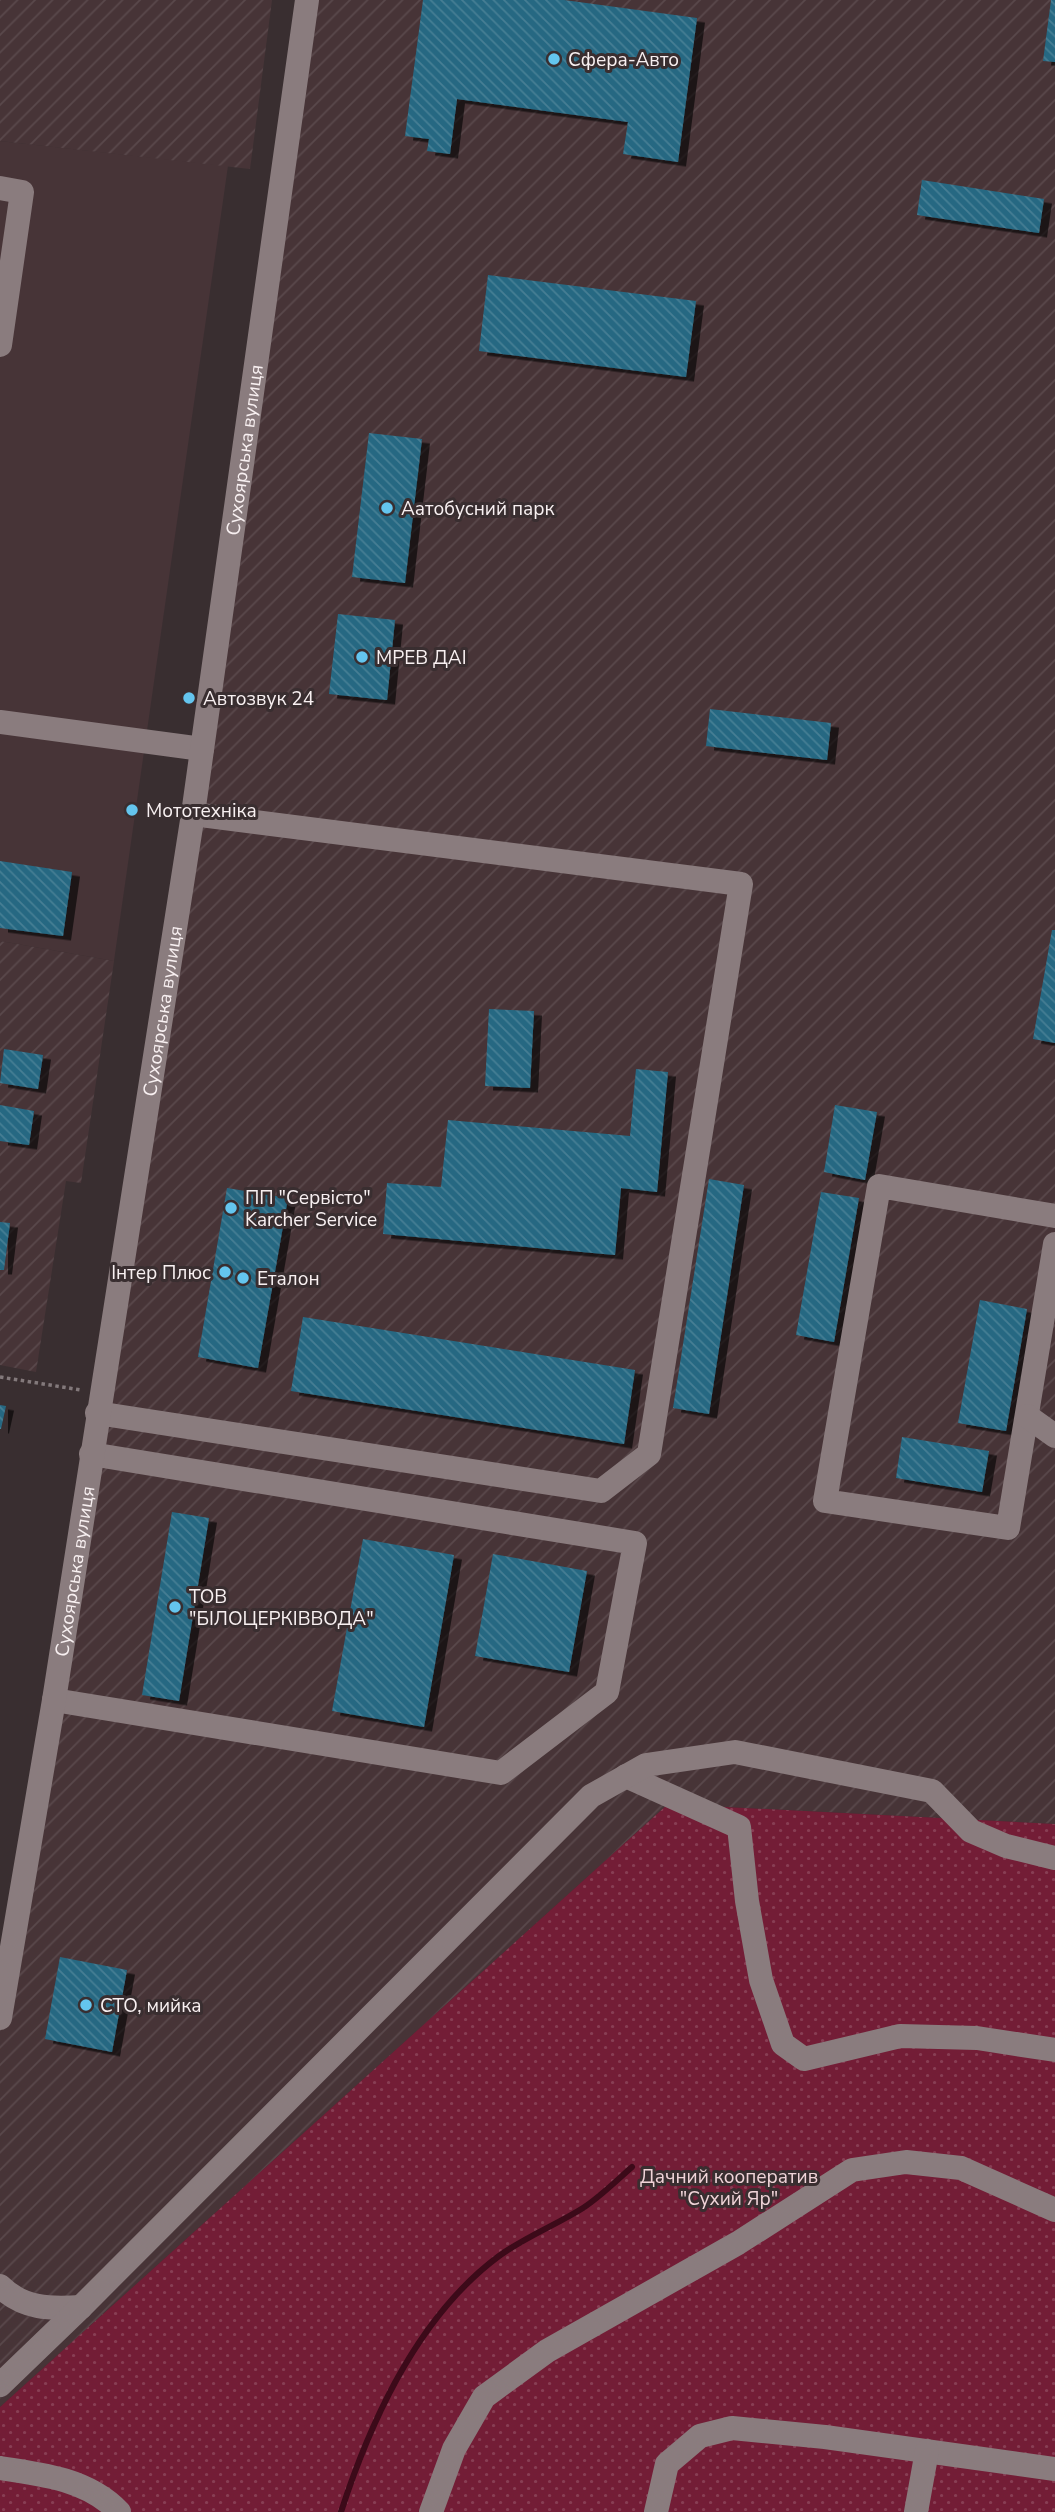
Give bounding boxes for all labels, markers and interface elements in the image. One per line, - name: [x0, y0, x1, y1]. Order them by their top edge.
- place label: Сфера-Авто: [568, 47, 679, 73]
- marker: Сфера-Авто: [546, 51, 562, 67]
- street label: Сухоярська вулиця: [220, 363, 270, 537]
- place label: Аатобусний парк: [401, 496, 555, 522]
- marker: Аатобусний парк: [379, 500, 395, 516]
- place label: МРЕВ ДАІ: [376, 645, 467, 671]
- marker: МРЕВ ДАІ: [354, 649, 370, 665]
- place label: Автозвук 24: [203, 686, 314, 712]
- marker: Автозвук 24: [181, 690, 197, 706]
- place label: Мототехніка: [146, 798, 257, 824]
- marker: Мототехніка: [124, 802, 140, 818]
- street label: Сухоярська вулиця: [137, 924, 189, 1098]
- place label: ПП "Сервісто" Karcher Service: [245, 1185, 377, 1233]
- marker: ПП "Сервісто" Karcher Service: [223, 1200, 239, 1216]
- place label: Інтер Плюс: [111, 1260, 211, 1286]
- marker: Інтер Плюс: [217, 1264, 233, 1280]
- place label: Еталон: [257, 1266, 320, 1292]
- marker: Еталон: [235, 1270, 251, 1286]
- street label: Сухоярська вулиця: [49, 1484, 101, 1658]
- place label: ТОВ "БІЛОЦЕРКІВВОДА": [189, 1584, 374, 1632]
- marker: ТОВ "БІЛОЦЕРКІВВОДА": [167, 1599, 183, 1615]
- place label: СТО, мийка: [100, 1993, 201, 2019]
- marker: СТО, мийка: [78, 1997, 94, 2013]
- park label: Дачний кооператив "Сухий Яр": [640, 2164, 818, 2212]

